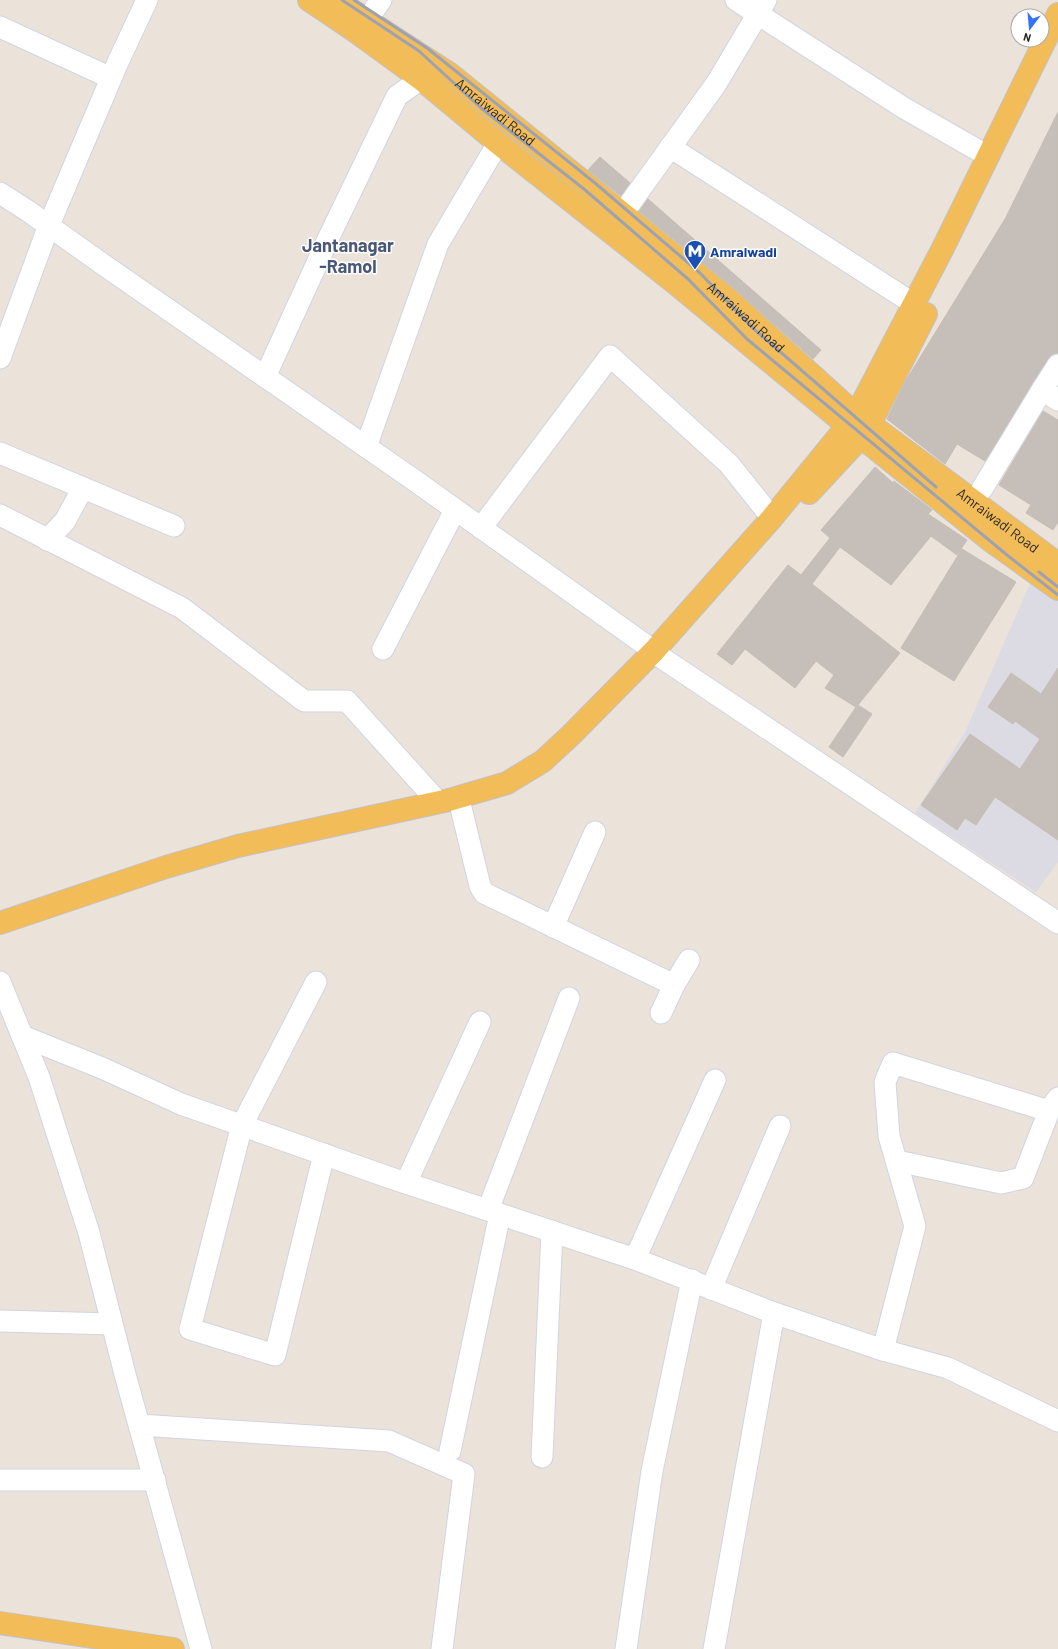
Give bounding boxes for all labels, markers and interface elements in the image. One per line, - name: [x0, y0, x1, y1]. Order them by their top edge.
- north arrow: [1010, 8, 1050, 48]
- text: N: [1022, 31, 1032, 45]
- street label: Amraiwadi Road: [452, 74, 539, 149]
- district label: Jantanagar -Ramol: [302, 234, 394, 277]
- metro station icon: Amraiwadi: [682, 238, 708, 271]
- place label: Amraiwadi: [710, 243, 777, 260]
- street label: Amraiwadi Road: [704, 277, 789, 355]
- street label: Amraiwadi Road: [954, 484, 1043, 556]

